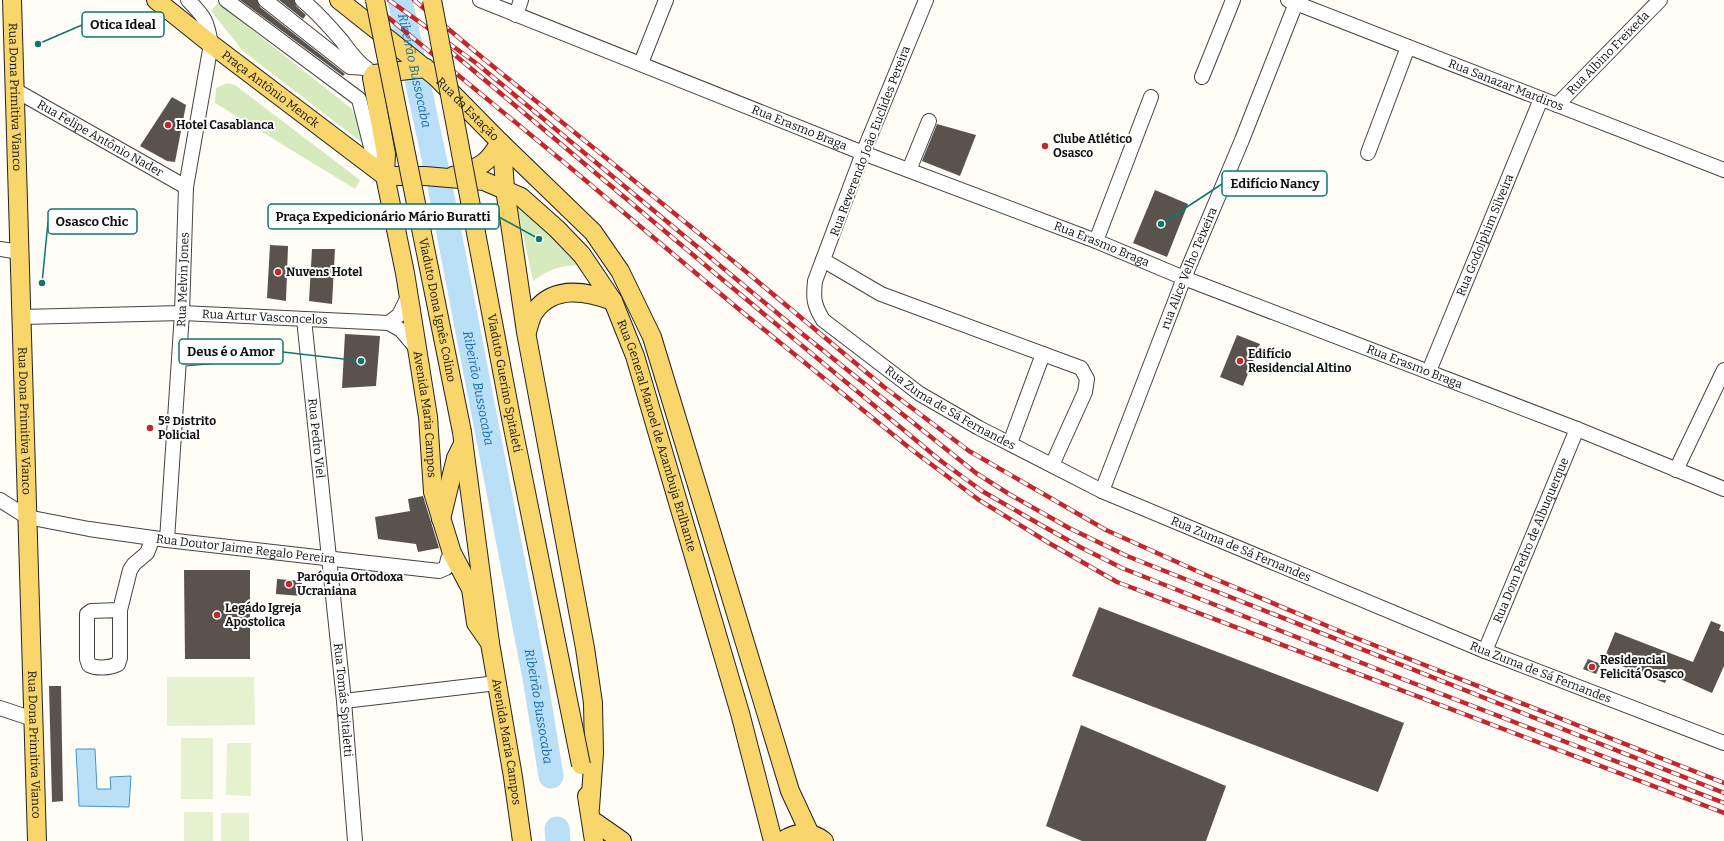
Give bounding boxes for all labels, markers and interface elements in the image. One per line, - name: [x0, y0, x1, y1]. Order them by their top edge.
- street label: Rua Albino Freixeda: [1564, 8, 1652, 98]
- callout: Otica Ideal: [82, 12, 164, 37]
- water label: Ribeirão Bussocaba: [396, 12, 435, 129]
- text: Otica Ideal: [90, 17, 156, 32]
- street label: Rua Dona Primitiva Vianco: [6, 23, 24, 171]
- street label: Rua Reverendo João Euclides Pereira: [827, 44, 913, 238]
- street label: Praça Antônio Menck: [219, 48, 322, 131]
- street label: Rua Sanazar Mardiros: [1446, 56, 1566, 114]
- street label: Rua da Estação: [433, 75, 502, 144]
- street label: Rua Felipe Antônio Nader: [35, 97, 166, 180]
- street label: Rua Erasmo Braga: [750, 102, 850, 153]
- place label: Hotel Casablanca: [176, 118, 274, 132]
- marker: Hotel Casablanca: [163, 120, 173, 130]
- place label: Clube Atlético Osasco: [1053, 132, 1132, 160]
- marker: Clube Atlético Osasco: [1040, 141, 1050, 151]
- callout: Edifício Nancy: [1222, 171, 1327, 196]
- street label: Rua Godolphim Silveira: [1454, 172, 1517, 298]
- text: Edifício Nancy: [1231, 176, 1320, 191]
- callout: Praça Expedicionário Mário Buratti: [268, 204, 499, 229]
- street label: rua Alice Velho Teixeira: [1158, 205, 1220, 331]
- callout: Osasco Chic: [48, 209, 137, 234]
- text: Praça Expedicionário Mário Buratti: [275, 209, 491, 224]
- text: Osasco Chic: [56, 214, 129, 229]
- street label: Rua Erasmo Braga: [1052, 219, 1152, 270]
- street label: Rua Melvin Jones: [174, 232, 192, 327]
- street label: Viaduto Dona Ignês Colino: [416, 236, 459, 383]
- place label: Nuvens Hotel: [286, 265, 363, 279]
- marker: Nuvens Hotel: [273, 267, 283, 277]
- street label: Rua Artur Vasconcelos: [202, 307, 328, 327]
- street label: Viaduto Guerino Spitaleti: [484, 313, 525, 454]
- street label: Rua General Manoel de Azambuja Brilhante: [614, 318, 699, 553]
- water label: Ribeirão Bussocaba: [461, 329, 497, 447]
- callout: Deus é o Amor: [179, 339, 283, 364]
- street label: Rua Erasmo Braga: [1365, 342, 1465, 392]
- text: Deus é o Amor: [187, 344, 275, 359]
- street label: Rua Dona Primitiva Vianco: [15, 347, 34, 495]
- place label: Edifício Residencial Altino: [1248, 347, 1352, 375]
- street label: Avenida Maria Campos: [411, 350, 439, 478]
- marker: Edifício Residencial Altino: [1235, 356, 1245, 366]
- street label: Rua Zuma de Sá Fernandes: [882, 363, 1018, 453]
- street label: Rua Pedro Viel: [305, 398, 328, 480]
- place label: 5º Distrito Policial: [158, 414, 216, 442]
- marker: 5º Distrito Policial: [145, 423, 155, 433]
- street label: Rua Dom Pedro de Albuquerque: [1490, 455, 1571, 625]
- street label: Rua Zuma de Sá Fernandes: [1169, 514, 1313, 585]
- street label: Rua Doutor Jaime Regalo Pereira: [155, 532, 337, 566]
- place label: Paróquia Ortodoxa Ucraniana: [297, 570, 404, 598]
- marker: Paróquia Ortodoxa Ucraniana: [284, 579, 294, 589]
- place label: Legádo Igreja Apostolica: [225, 601, 301, 629]
- marker: Legádo Igreja Apostolica: [212, 610, 222, 620]
- street label: Rua Zuma de Sá Fernandes: [1468, 639, 1614, 706]
- street label: Rua Tomás Spitaletti: [331, 642, 355, 758]
- water label: Ribeirão Bussocaba: [522, 647, 556, 765]
- place label: Residencial Felicitá Osasco: [1600, 653, 1684, 681]
- marker: Residencial Felicitá Osasco: [1587, 662, 1597, 672]
- street label: Rua Dona Primitiva Vianco: [25, 670, 43, 819]
- street label: Avenida Maria Campos: [489, 678, 524, 806]

